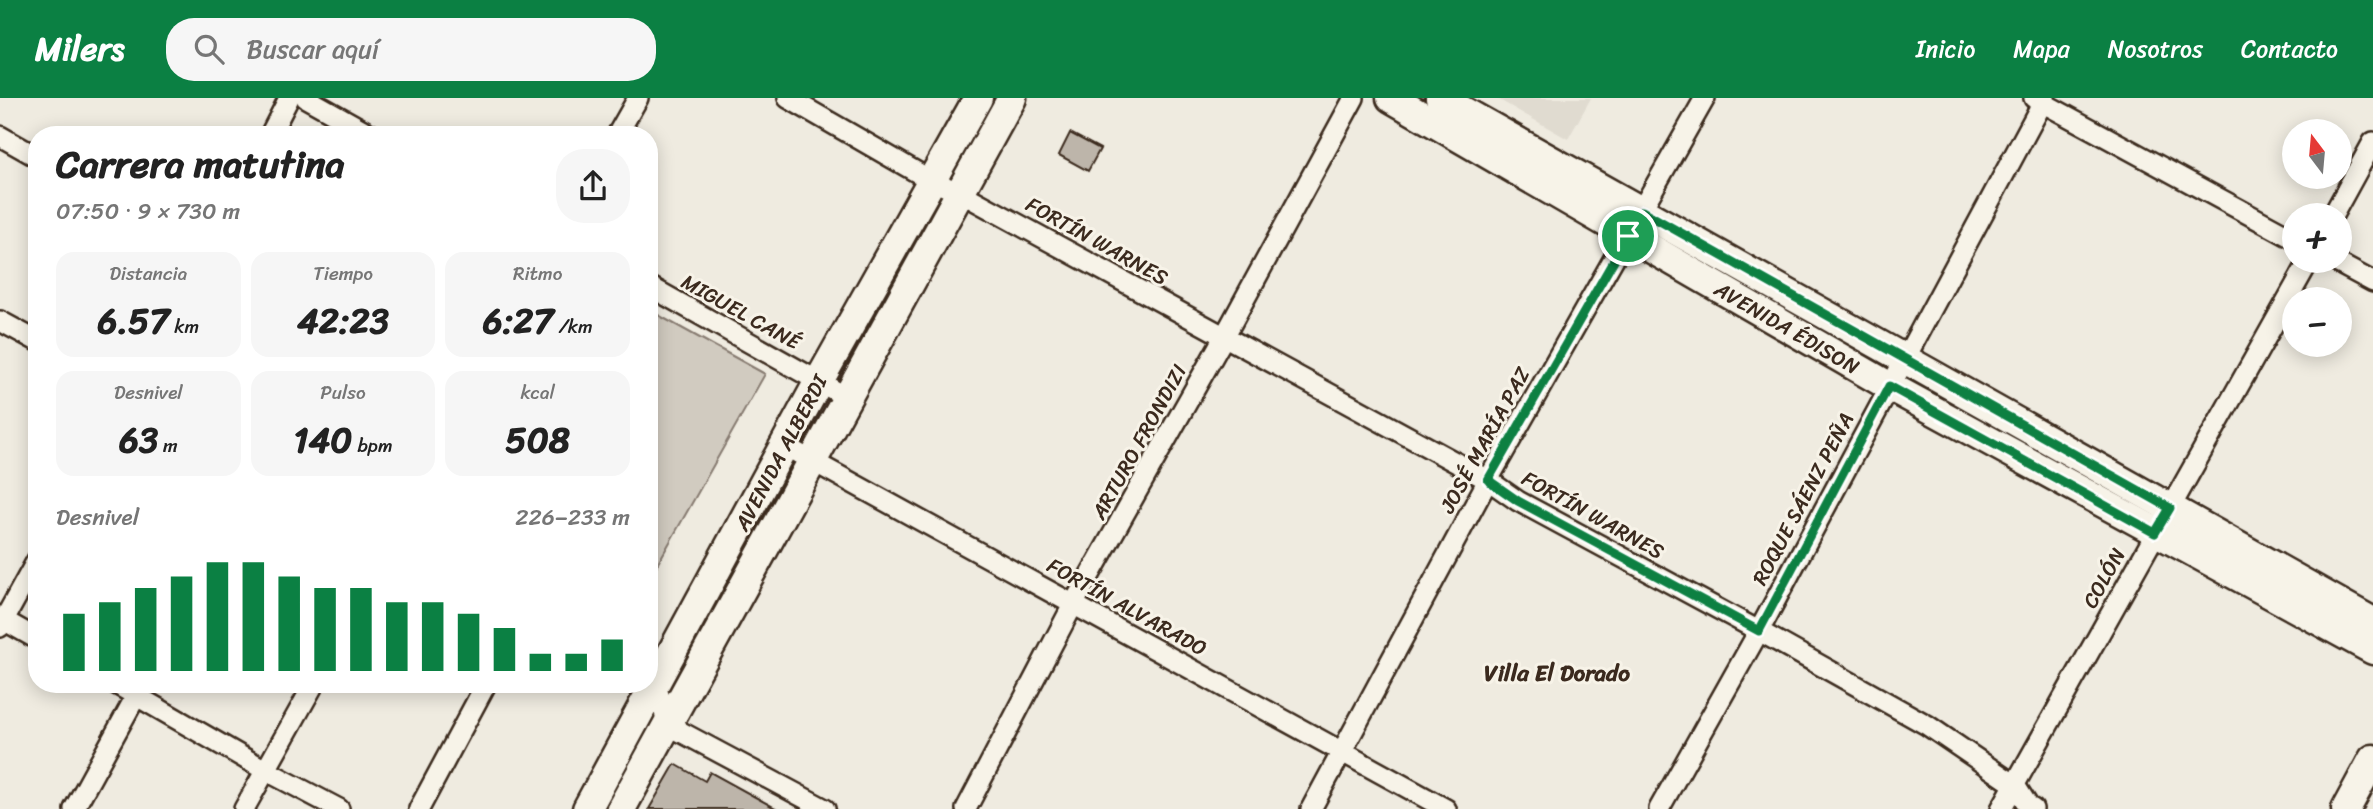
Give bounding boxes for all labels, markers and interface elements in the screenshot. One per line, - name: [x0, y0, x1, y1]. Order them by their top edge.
- search box: [166, 18, 656, 81]
- text: Milers: [35, 20, 124, 78]
- text: Buscar aquí: [246, 26, 379, 72]
- text: Inicio: [1916, 28, 1975, 70]
- text: Mapa: [2013, 28, 2070, 70]
- text: Nosotros: [2108, 28, 2203, 70]
- text: Contacto: [2241, 28, 2338, 70]
- icon: search: [190, 30, 228, 68]
- north arrow: [2282, 119, 2352, 189]
- map controls: [2282, 119, 2352, 357]
- text: Carrera matutina: [56, 131, 345, 198]
- button: share: [556, 149, 630, 223]
- street label: FORTÍN WARNES: [1018, 186, 1176, 296]
- text: 07:50 · 9 × 730 m: [56, 191, 240, 232]
- button: +: [2282, 203, 2352, 273]
- pin: [1598, 206, 1658, 266]
- icon: arrive: [1609, 217, 1647, 255]
- text: Distancia: [109, 257, 187, 290]
- text: Tiempo: [313, 257, 373, 290]
- text: Ritmo: [513, 257, 562, 290]
- street label: MIGUEL CANÉ: [674, 263, 809, 361]
- street label: AVENIDA ÉDISON: [1706, 270, 1867, 385]
- button: −: [2282, 287, 2352, 357]
- text: 6.57: [98, 290, 169, 352]
- text: 42:23: [297, 290, 389, 352]
- text: 6:27: [483, 290, 553, 352]
- text: km: [169, 310, 199, 343]
- text: /km: [553, 310, 593, 343]
- street label: ARTURO FRONDIZI: [1080, 357, 1198, 528]
- street label: JOSÉ MARÍA PAZ: [1428, 360, 1541, 521]
- street label: AVENIDA ALBERDI: [723, 366, 839, 539]
- text: Desnivel: [114, 376, 183, 409]
- text: Pulso: [320, 376, 366, 409]
- text: kcal: [520, 376, 555, 409]
- street label: ROQUE SÁENZ PEÑA: [1741, 406, 1865, 592]
- text: 63: [119, 409, 158, 471]
- text: 140: [293, 409, 353, 471]
- text: 508: [505, 409, 570, 471]
- text: m: [158, 429, 178, 462]
- text: bpm: [353, 429, 393, 462]
- street label: FORTÍN WARNES: [1514, 460, 1672, 570]
- text: Desnivel: [56, 497, 139, 538]
- text: 226–233 m: [515, 497, 630, 538]
- street label: COLÓN: [2072, 540, 2136, 616]
- street label: FORTÍN ALVARADO: [1040, 547, 1214, 667]
- district label: Villa El Dorado: [1484, 653, 1630, 694]

